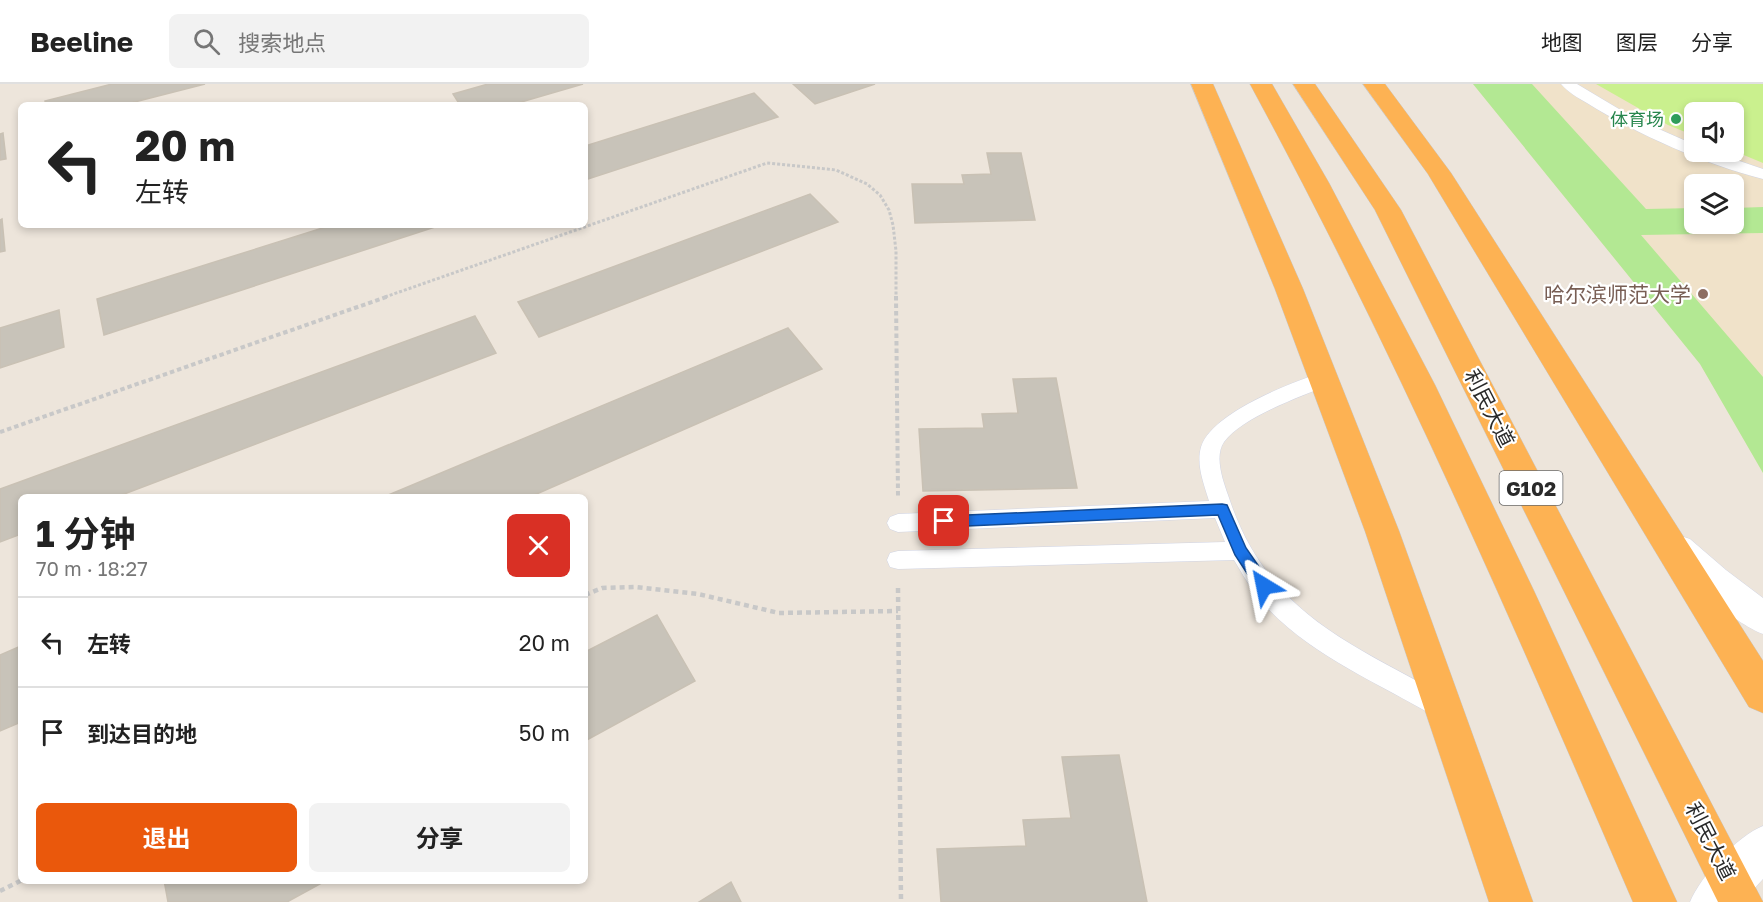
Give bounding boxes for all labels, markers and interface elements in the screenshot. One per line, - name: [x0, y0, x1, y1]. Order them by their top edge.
- search box: [169, 14, 589, 68]
- text: Beeline: [30, 25, 133, 58]
- icon: search: [190, 25, 223, 58]
- text: 搜索地点: [238, 29, 326, 56]
- text: 地图: [1541, 29, 1583, 55]
- text: 图层: [1616, 29, 1658, 55]
- text: 分享: [1691, 29, 1733, 55]
- map controls: [1684, 102, 1744, 234]
- button: sound: [1684, 102, 1744, 162]
- place label: 体育场: [1610, 108, 1664, 130]
- marker: 体育场: [1669, 112, 1683, 126]
- text: 20 m: [135, 120, 235, 170]
- icon: left: [36, 126, 114, 204]
- button: layers: [1684, 174, 1744, 234]
- text: 左转: [135, 176, 189, 208]
- place label: 哈尔滨师范大学: [1544, 281, 1691, 307]
- marker: 哈尔滨师范大学: [1696, 287, 1710, 301]
- street label: 利民大道: [1459, 365, 1521, 451]
- road number: G102: [1500, 471, 1562, 505]
- pin: [918, 495, 969, 546]
- icon: arrive: [927, 504, 960, 537]
- text: 1 分钟: [36, 512, 136, 555]
- button: close: [507, 514, 570, 577]
- position arrow: [1232, 554, 1296, 618]
- text: 70 m · 18:27: [36, 556, 148, 580]
- icon: left: [36, 626, 69, 659]
- text: 20 m: [519, 629, 570, 656]
- text: 左转: [87, 630, 131, 657]
- icon: arrive: [36, 716, 69, 749]
- text: 50 m: [519, 719, 570, 746]
- text: 到达目的地: [87, 720, 197, 747]
- street label: 利民大道: [1680, 798, 1742, 884]
- button: 退出: [36, 803, 297, 872]
- button: 分享: [309, 803, 570, 872]

